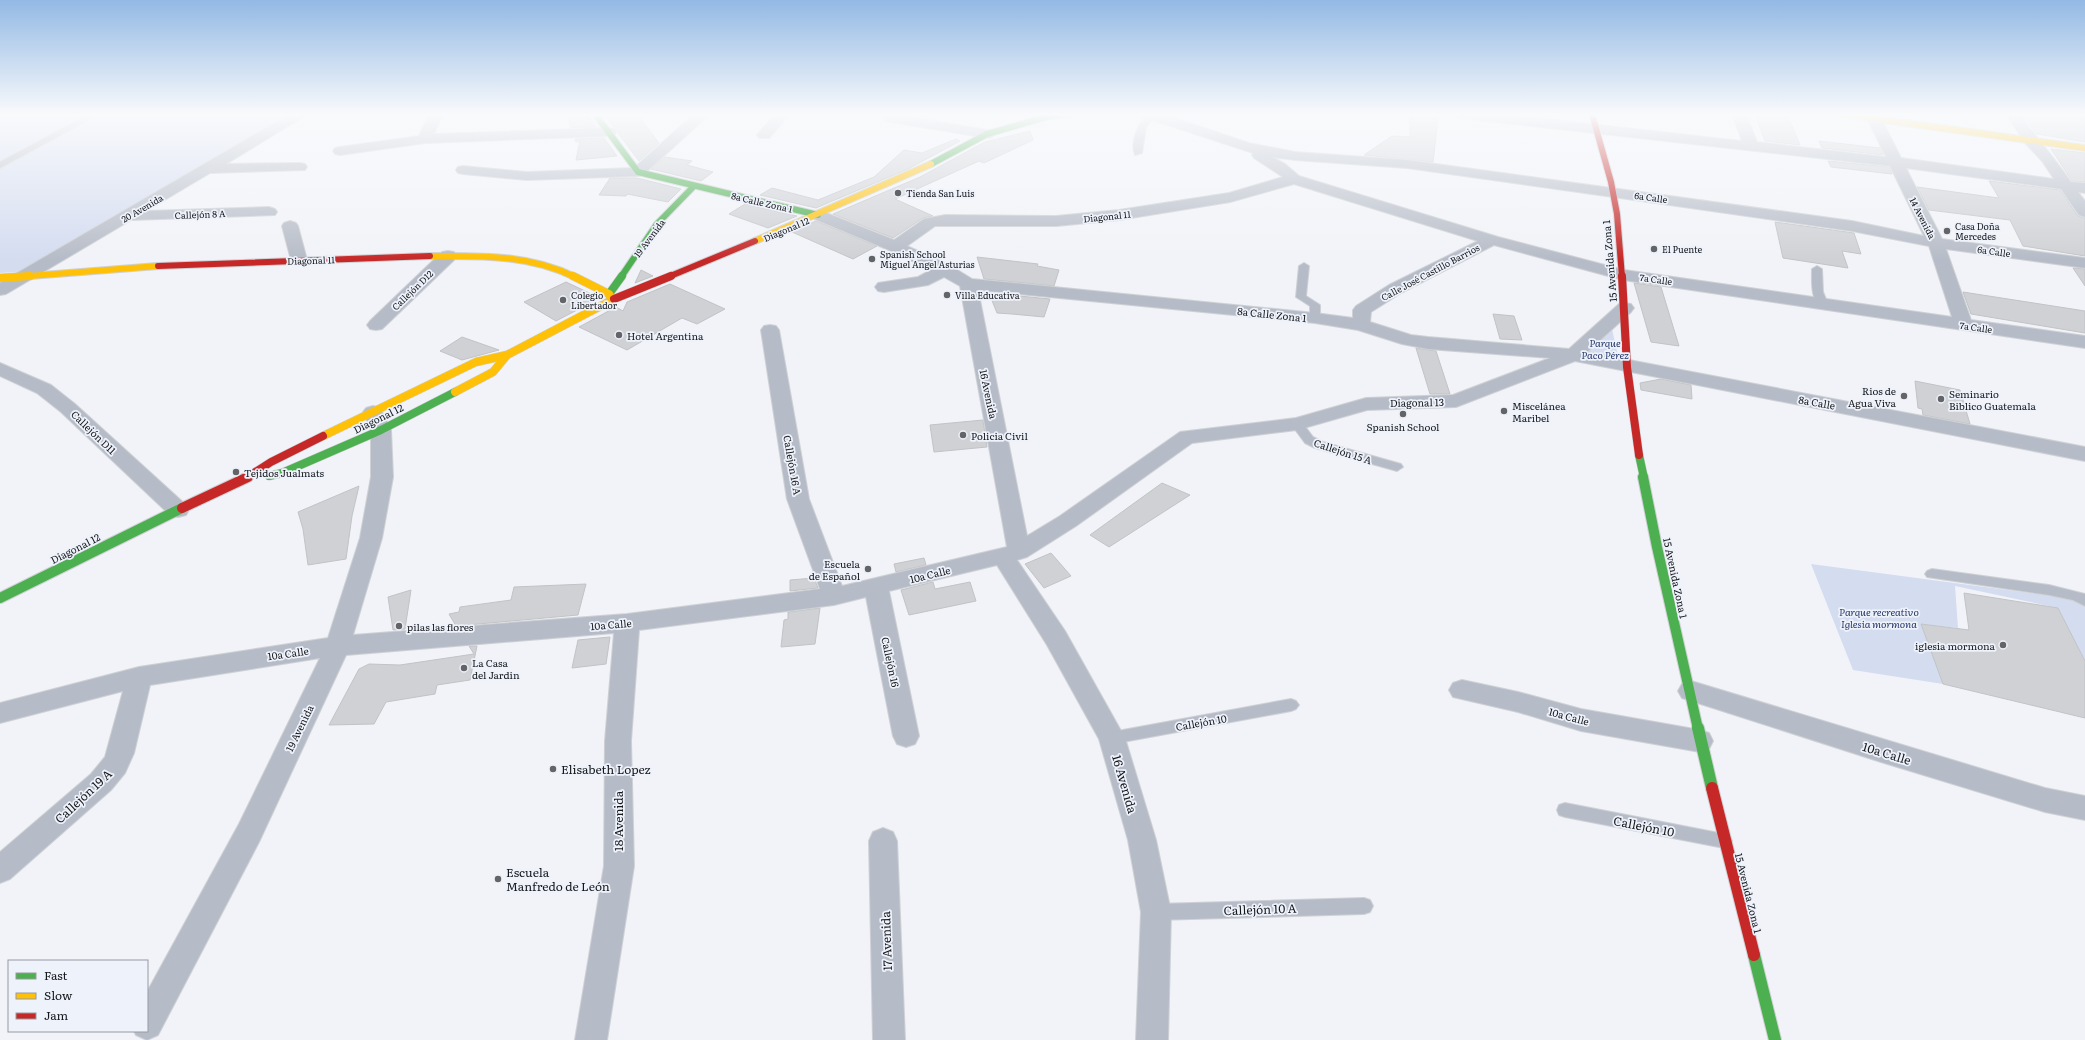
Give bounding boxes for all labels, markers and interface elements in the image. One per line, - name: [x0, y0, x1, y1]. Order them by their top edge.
- place label: Tienda San Luis: [906, 186, 974, 200]
- street label: 8a Calle Zona 1: [730, 188, 794, 216]
- marker: Tienda San Luis: [893, 188, 903, 198]
- street label: 6a Calle: [1634, 188, 1669, 206]
- street label: 20 Avenida: [118, 190, 166, 226]
- street label: 14 Avenida: [1907, 195, 1939, 241]
- street label: Callejón 8 A: [174, 206, 226, 222]
- street label: Diagonal 11: [1083, 207, 1132, 225]
- street label: Diagonal 12: [761, 213, 812, 245]
- street label: 19 Avenida: [630, 216, 668, 260]
- street label: 15 Avenida Zona 1: [1598, 219, 1620, 303]
- place label: Casa Doña Mercedes: [1955, 219, 2000, 243]
- marker: Casa Doña Mercedes: [1942, 226, 1952, 236]
- street label: Calle José Castillo Barrios: [1378, 240, 1482, 304]
- place label: El Puente: [1662, 242, 1702, 256]
- street label: 6a Calle: [1977, 242, 2012, 260]
- marker: El Puente: [1649, 244, 1659, 254]
- place label: Spanish School Miguel Angel Asturias: [880, 247, 975, 271]
- street label: Diagonal 11: [287, 252, 335, 268]
- marker: Spanish School Miguel Angel Asturias: [867, 254, 877, 264]
- street label: Callejón D12: [388, 266, 436, 313]
- street label: 7a Calle: [1639, 270, 1674, 288]
- place label: Colegio Libertador: [571, 288, 618, 312]
- place label: Villa Educativa: [955, 288, 1020, 302]
- marker: Villa Educativa: [942, 290, 952, 300]
- marker: Colegio Libertador: [558, 295, 568, 305]
- street label: 8a Calle Zona 1: [1237, 303, 1307, 325]
- street label: 7a Calle: [1959, 318, 1994, 336]
- place label: Hotel Argentina: [627, 328, 704, 343]
- marker: Hotel Argentina: [614, 330, 624, 340]
- park label: Parque Paco Pérez: [1581, 335, 1629, 362]
- street label: 16 Avenida: [976, 368, 1002, 421]
- place label: Rios de Agua Viva: [1848, 383, 1897, 410]
- place label: Seminario Biblico Guatemala: [1949, 386, 2037, 413]
- street label: 8a Calle: [1797, 391, 1837, 413]
- marker: Rios de Agua Viva: [1899, 391, 1909, 401]
- street label: Diagonal 13: [1390, 394, 1444, 410]
- marker: Seminario Biblico Guatemala: [1936, 394, 1946, 404]
- place label: Miscelánea Maribel: [1512, 398, 1566, 425]
- street label: Diagonal 12: [350, 399, 406, 437]
- marker: Miscelánea Maribel: [1499, 406, 1509, 416]
- street label: Callejón D11: [68, 407, 120, 457]
- marker: Spanish School: [1398, 409, 1408, 419]
- place label: Spanish School: [1367, 419, 1440, 434]
- place label: Policia Civil: [971, 428, 1028, 443]
- marker: Policia Civil: [958, 430, 968, 440]
- street label: Callejón 16 A: [780, 434, 806, 497]
- street label: Callejón 15 A: [1312, 435, 1374, 468]
- place label: Tejidos Jualmats: [244, 465, 324, 480]
- marker: Tejidos Jualmats: [231, 467, 241, 477]
- street label: Diagonal 12: [48, 529, 102, 567]
- street label: 15 Avenida Zona 1: [1660, 536, 1692, 620]
- place label: Escuela de Español: [809, 556, 861, 583]
- street label: 10a Calle: [908, 562, 952, 586]
- marker: Escuela de Español: [863, 564, 873, 574]
- park label: Parque recreativo Iglesia mormona: [1839, 604, 1919, 631]
- street label: 10a Calle: [590, 615, 632, 633]
- place label: pilas las flores: [407, 619, 474, 634]
- marker: pilas las flores: [394, 621, 404, 631]
- street label: Callejón 16: [878, 636, 904, 689]
- place label: iglesia mormona: [1915, 638, 1996, 653]
- marker: iglesia mormona: [1998, 640, 2008, 650]
- street label: 10a Calle: [267, 643, 309, 663]
- place label: La Casa del Jardin: [472, 655, 520, 682]
- marker: La Casa del Jardin: [459, 663, 469, 673]
- street label: 19 Avenida: [281, 702, 317, 754]
- street label: 10a Calle: [1547, 703, 1591, 729]
- street label: Callejón 10: [1174, 710, 1228, 734]
- street label: 10a Calle: [1861, 737, 1913, 769]
- street label: 16 Avenida: [1108, 753, 1142, 816]
- place label: Elisabeth Lopez: [561, 760, 651, 778]
- marker: Elisabeth Lopez: [548, 764, 558, 774]
- street label: Callejón 19 A: [50, 765, 116, 827]
- street label: 18 Avenida: [609, 790, 627, 851]
- street label: Callejón 10: [1612, 811, 1676, 841]
- street label: 15 Avenida Zona 1: [1732, 851, 1766, 935]
- place label: Escuela Manfredo de León: [506, 863, 610, 895]
- marker: Escuela Manfredo de León: [493, 874, 503, 884]
- street label: Callejón 10 A: [1223, 899, 1297, 919]
- street label: 17 Avenida: [876, 910, 896, 971]
- legend: [8, 960, 148, 1032]
- text: Fast: [44, 966, 68, 984]
- text: Slow: [44, 986, 73, 1004]
- text: Jam: [44, 1006, 69, 1024]

